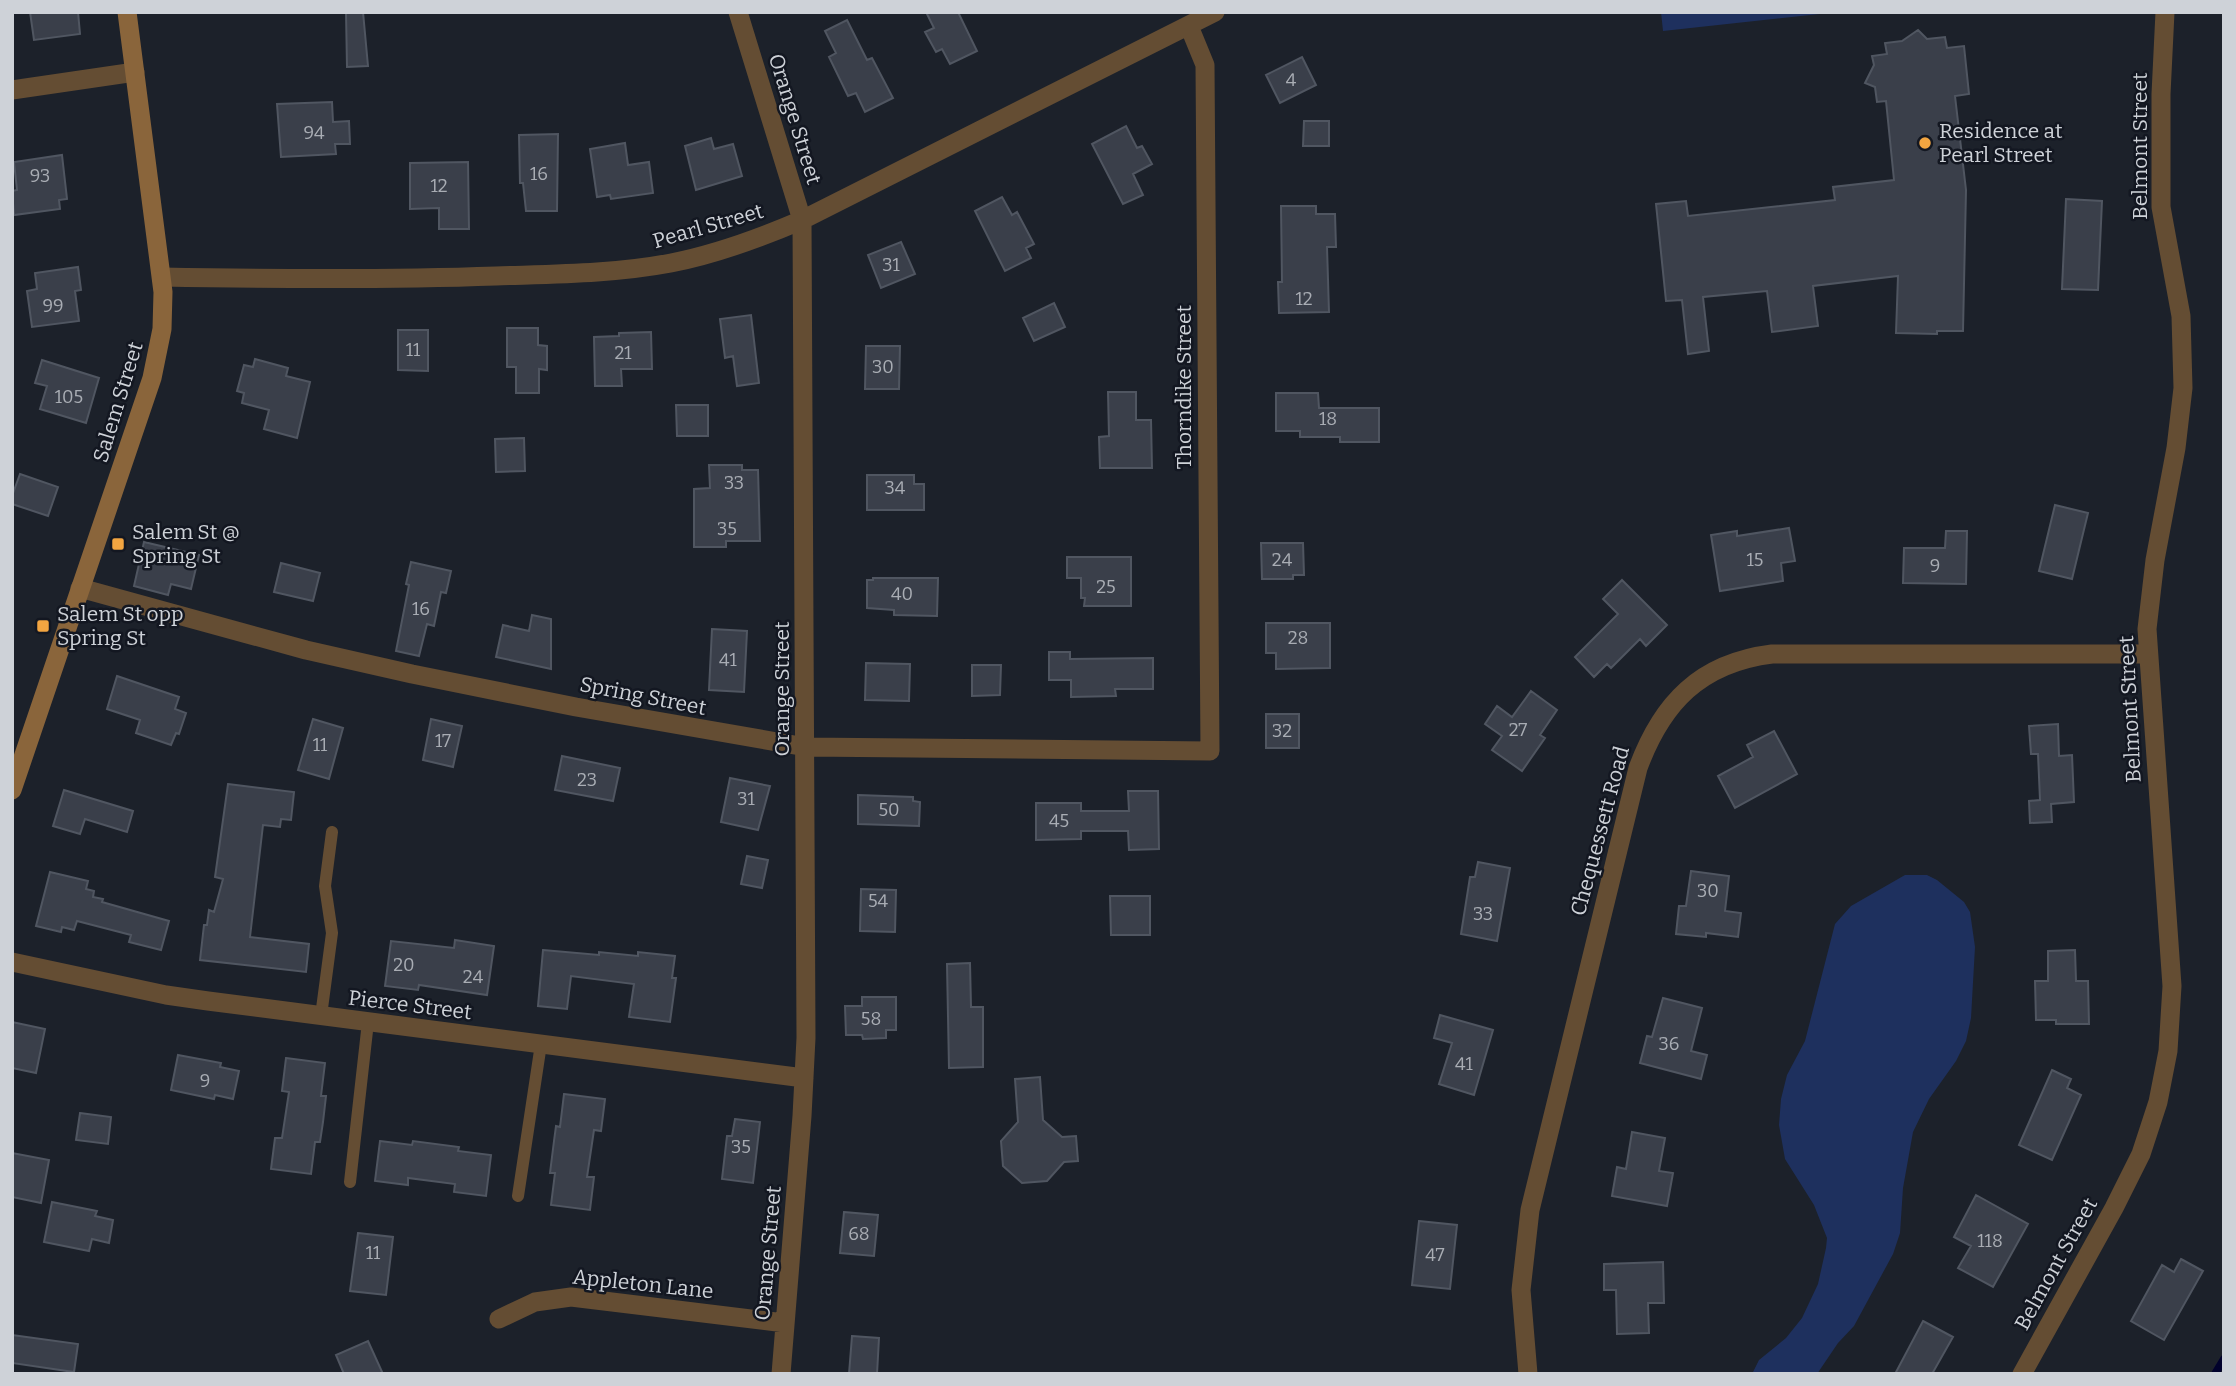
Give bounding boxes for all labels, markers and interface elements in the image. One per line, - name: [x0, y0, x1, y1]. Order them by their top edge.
- street label: Orange Street: [763, 51, 827, 188]
- house number: 4: [1286, 69, 1297, 91]
- street label: Belmont Street: [2127, 72, 2153, 220]
- place label: Residence at Pearl Street: [1939, 118, 2063, 168]
- house number: 94: [303, 122, 325, 144]
- marker: Residence at Pearl Street: [1917, 135, 1933, 151]
- house number: 16: [530, 163, 548, 185]
- house number: 93: [30, 165, 50, 187]
- house number: 12: [430, 175, 448, 197]
- street label: Pearl Street: [650, 198, 767, 254]
- house number: 31: [882, 254, 900, 276]
- house number: 12: [1295, 288, 1313, 310]
- house number: 99: [42, 295, 64, 317]
- street label: Thorndike Street: [1171, 304, 1197, 469]
- street label: Salem Street: [87, 338, 149, 465]
- house number: 11: [406, 339, 421, 361]
- house number: 21: [614, 342, 632, 364]
- house number: 30: [872, 356, 894, 378]
- house number: 105: [55, 386, 83, 408]
- house number: 18: [1319, 408, 1337, 430]
- house number: 33: [724, 472, 744, 494]
- house number: 34: [885, 477, 906, 499]
- house number: 35: [717, 518, 737, 540]
- place label: Salem St @ Spring St: [132, 519, 240, 569]
- marker: Salem St @ Spring St: [110, 536, 126, 552]
- house number: 24: [1272, 549, 1293, 571]
- house number: 15: [1747, 549, 1763, 571]
- house number: 9: [1930, 555, 1940, 577]
- house number: 25: [1096, 576, 1116, 598]
- house number: 40: [891, 583, 913, 605]
- house number: 16: [412, 598, 430, 620]
- place label: Salem St opp Spring St: [57, 601, 184, 651]
- marker: Salem St opp Spring St: [35, 618, 51, 634]
- street label: Orange Street: [769, 621, 795, 757]
- house number: 28: [1288, 627, 1308, 649]
- street label: Belmont Street: [2113, 634, 2147, 783]
- house number: 41: [719, 649, 738, 671]
- street label: Spring Street: [578, 671, 709, 721]
- house number: 27: [1509, 719, 1527, 741]
- house number: 32: [1272, 720, 1292, 742]
- house number: 17: [435, 730, 451, 752]
- house number: 11: [313, 734, 328, 756]
- street label: Chequessett Road: [1565, 743, 1635, 919]
- house number: 23: [577, 769, 597, 791]
- house number: 31: [737, 788, 755, 810]
- house number: 50: [878, 799, 900, 821]
- house number: 45: [1049, 810, 1069, 832]
- house number: 30: [1697, 880, 1719, 902]
- house number: 54: [868, 890, 889, 912]
- house number: 33: [1473, 903, 1493, 925]
- house number: 20: [393, 954, 415, 976]
- house number: 24: [463, 966, 484, 988]
- street label: Pierce Street: [347, 985, 474, 1026]
- house number: 58: [861, 1008, 881, 1030]
- house number: 36: [1659, 1033, 1679, 1055]
- house number: 41: [1455, 1053, 1474, 1075]
- house number: 9: [200, 1070, 210, 1092]
- house number: 35: [731, 1136, 751, 1158]
- street label: Orange Street: [749, 1184, 787, 1321]
- street label: Belmont Street: [2009, 1193, 2103, 1335]
- house number: 68: [848, 1223, 870, 1245]
- house number: 118: [1977, 1230, 2003, 1252]
- house number: 11: [366, 1242, 381, 1264]
- house number: 47: [1425, 1244, 1445, 1266]
- street label: Appleton Lane: [571, 1264, 715, 1304]

